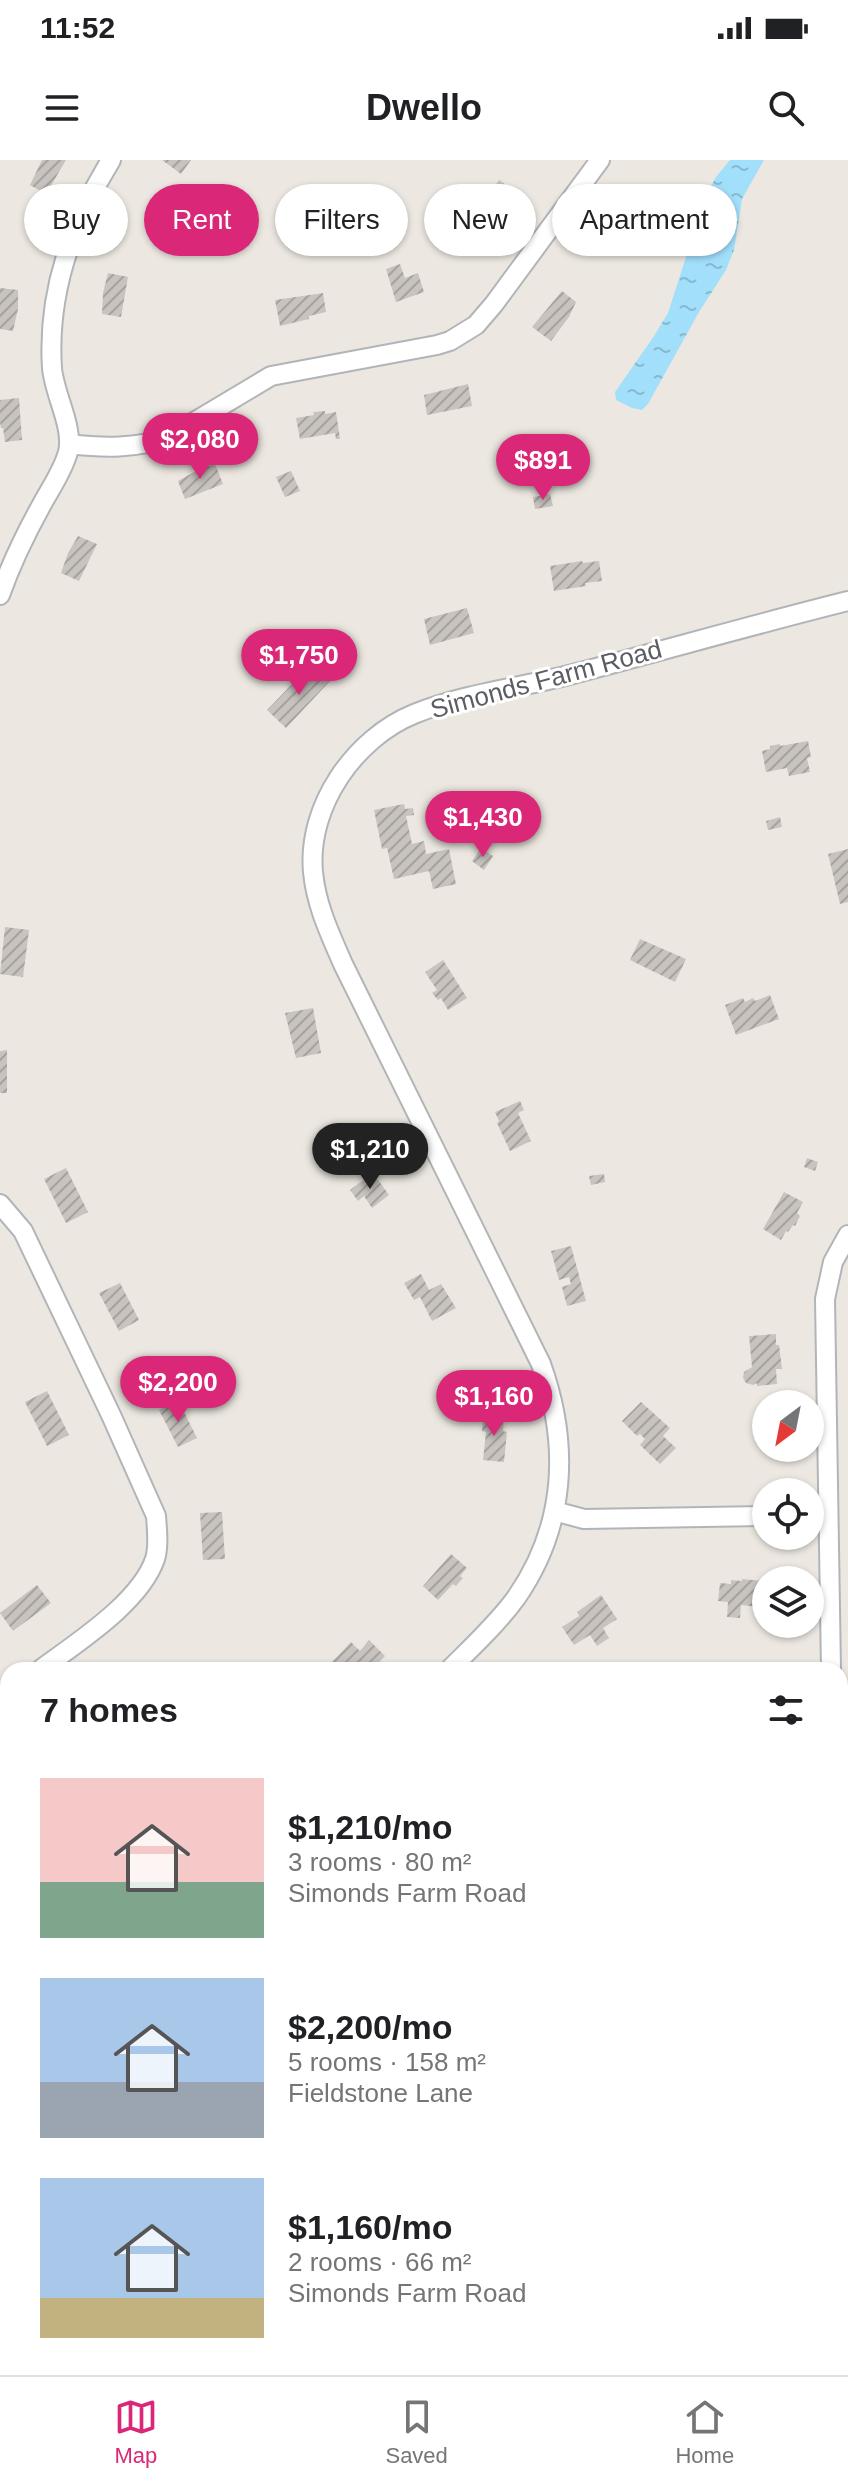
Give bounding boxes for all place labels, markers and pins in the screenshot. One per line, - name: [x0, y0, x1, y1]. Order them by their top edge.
- pin: $2,080: [135, 413, 265, 481]
- pin: $891: [496, 434, 590, 502]
- pin: $1,750: [234, 629, 364, 697]
- pin: $1,430: [418, 791, 548, 859]
- pin: $1,210: [305, 1123, 435, 1191]
- pin: $2,200: [113, 1356, 243, 1424]
- pin: $1,160: [429, 1370, 559, 1438]

